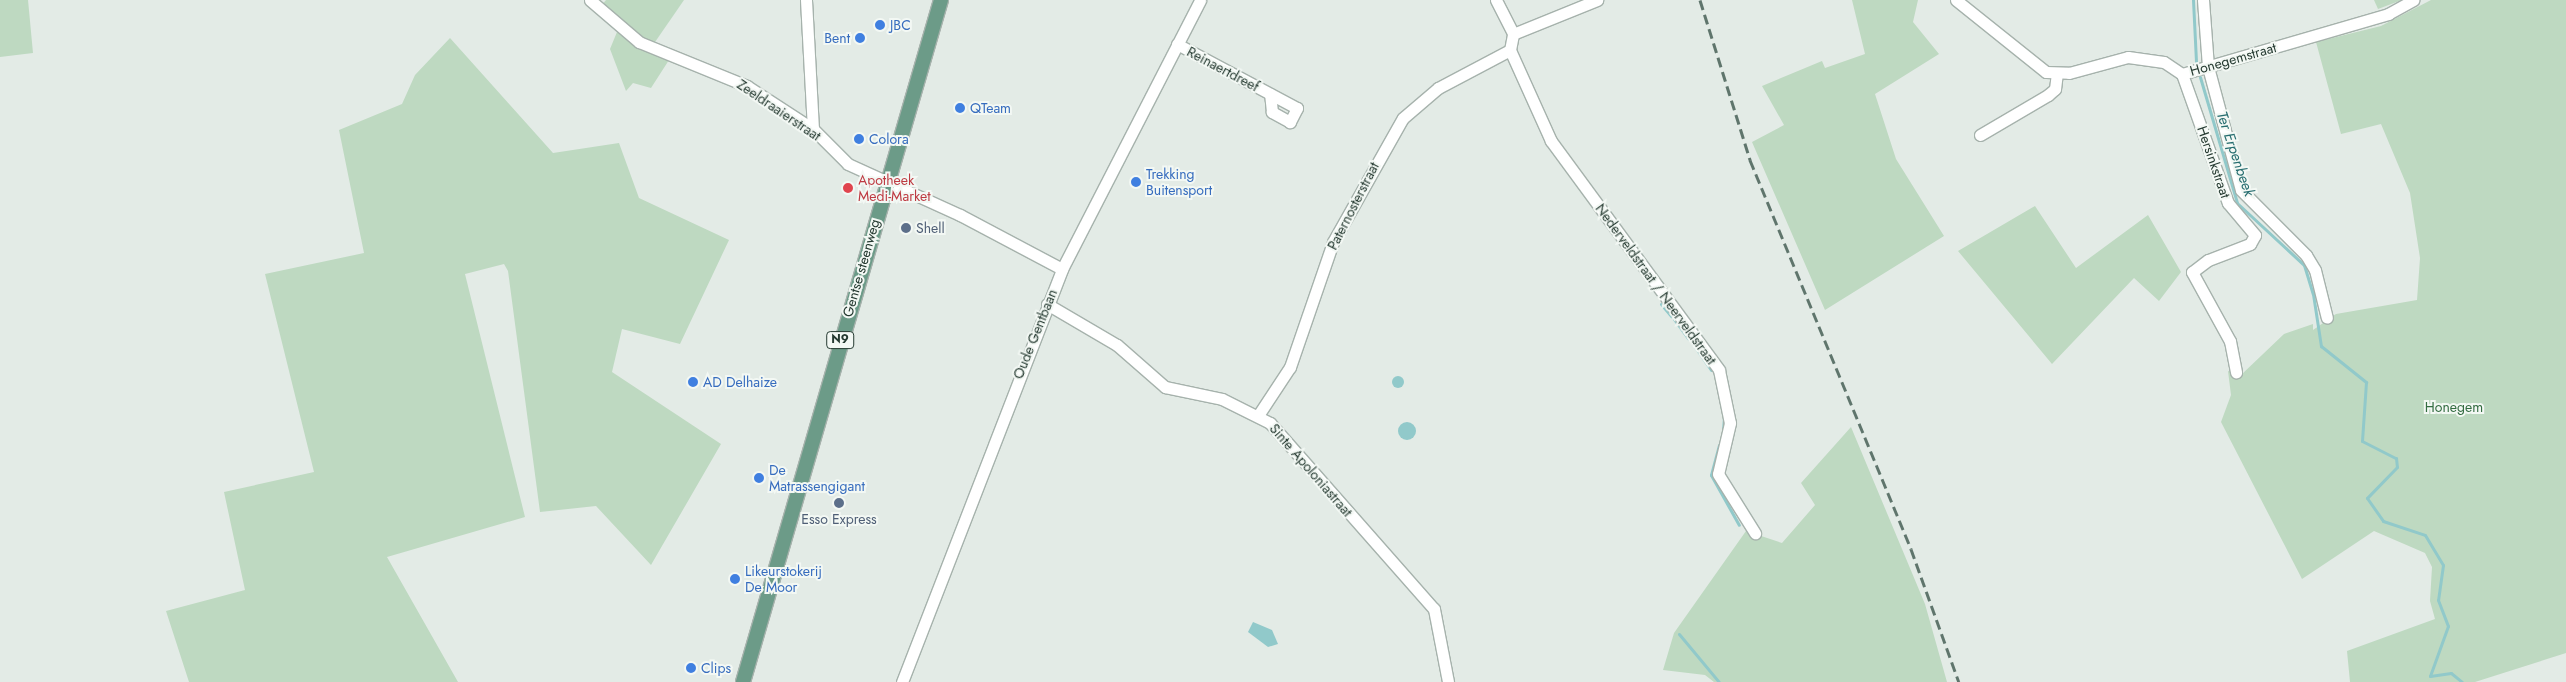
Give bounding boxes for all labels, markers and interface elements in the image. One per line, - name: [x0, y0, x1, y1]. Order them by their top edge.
- place label: JBC: [890, 17, 911, 33]
- marker: JBC: [874, 19, 886, 31]
- place label: Bent: [824, 30, 850, 46]
- marker: Bent: [854, 32, 866, 44]
- street label: Honegemstraat: [2188, 39, 2278, 79]
- street label: Reinaertdreef: [1184, 43, 1262, 95]
- street label: Zeeldraaierstraat: [734, 76, 824, 144]
- place label: QTeam: [970, 100, 1011, 116]
- marker: QTeam: [954, 102, 966, 114]
- water label: Ter Erpenbeek: [2212, 109, 2258, 199]
- street label: Hersinkstraat: [2194, 124, 2234, 200]
- place label: Colora: [869, 131, 909, 147]
- marker: Colora: [853, 133, 865, 145]
- street label: Paternosterstraat: [1324, 159, 1382, 253]
- place label: Trekking Buitensport: [1146, 166, 1212, 198]
- place label: Apotheek Medi-Market: [858, 172, 931, 204]
- marker: Trekking Buitensport: [1130, 176, 1142, 188]
- marker: Apotheek Medi-Market: [842, 182, 854, 194]
- street label: Nederveldstraat / Neerveldstraat: [1592, 200, 1720, 368]
- street label: Gentse steenweg: [839, 217, 883, 319]
- place label: Shell: [916, 220, 945, 236]
- marker: Shell: [900, 222, 912, 234]
- street label: Oude Gentbaan: [1009, 287, 1061, 381]
- road number: N9: [825, 330, 855, 350]
- place label: AD Delhaize: [703, 374, 777, 390]
- marker: AD Delhaize: [687, 376, 699, 388]
- park label: Honegem: [2425, 399, 2483, 415]
- street label: Sinte Apoloniastraat: [1266, 420, 1356, 520]
- place label: De Matrassengigant: [769, 462, 865, 494]
- marker: De Matrassengigant: [753, 472, 765, 484]
- marker: Esso Express: [833, 497, 845, 509]
- place label: Esso Express: [801, 511, 877, 527]
- place label: Likeurstokerij De Moor: [745, 563, 822, 596]
- marker: Likeurstokerij De Moor: [729, 573, 741, 585]
- place label: Clips: [701, 660, 731, 676]
- marker: Clips: [685, 662, 697, 674]

